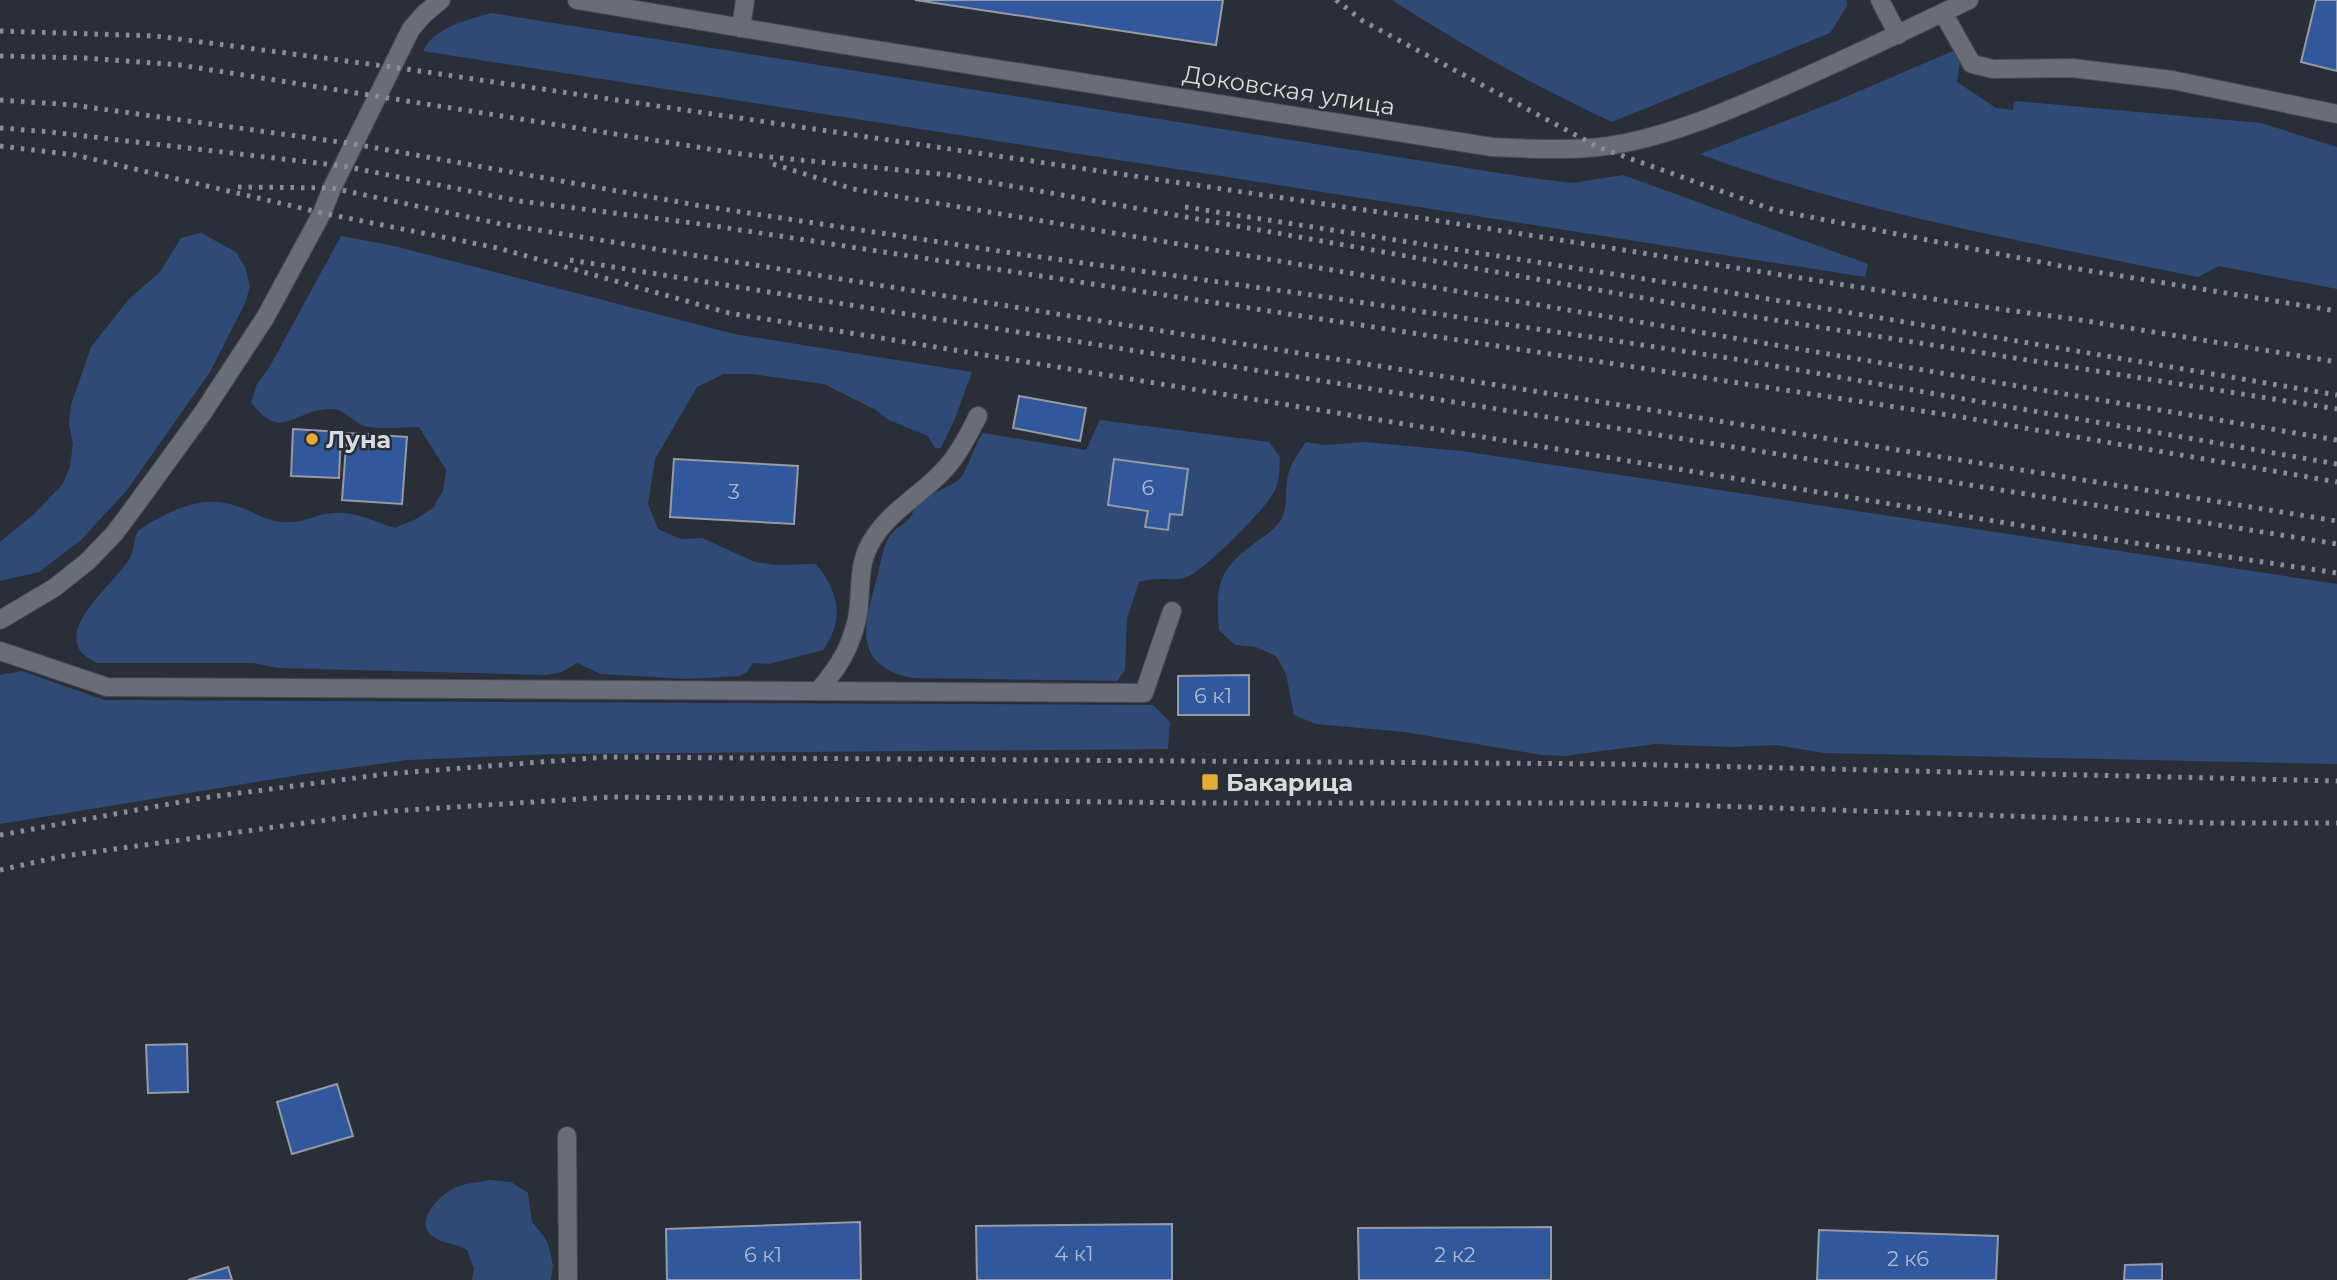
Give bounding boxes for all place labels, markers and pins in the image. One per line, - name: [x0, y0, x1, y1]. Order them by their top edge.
- place label: Луна: [326, 425, 391, 454]
- marker: Луна: [304, 431, 320, 447]
- place label: Бакарица: [1226, 768, 1353, 797]
- marker: Бакарица: [1200, 772, 1220, 792]

